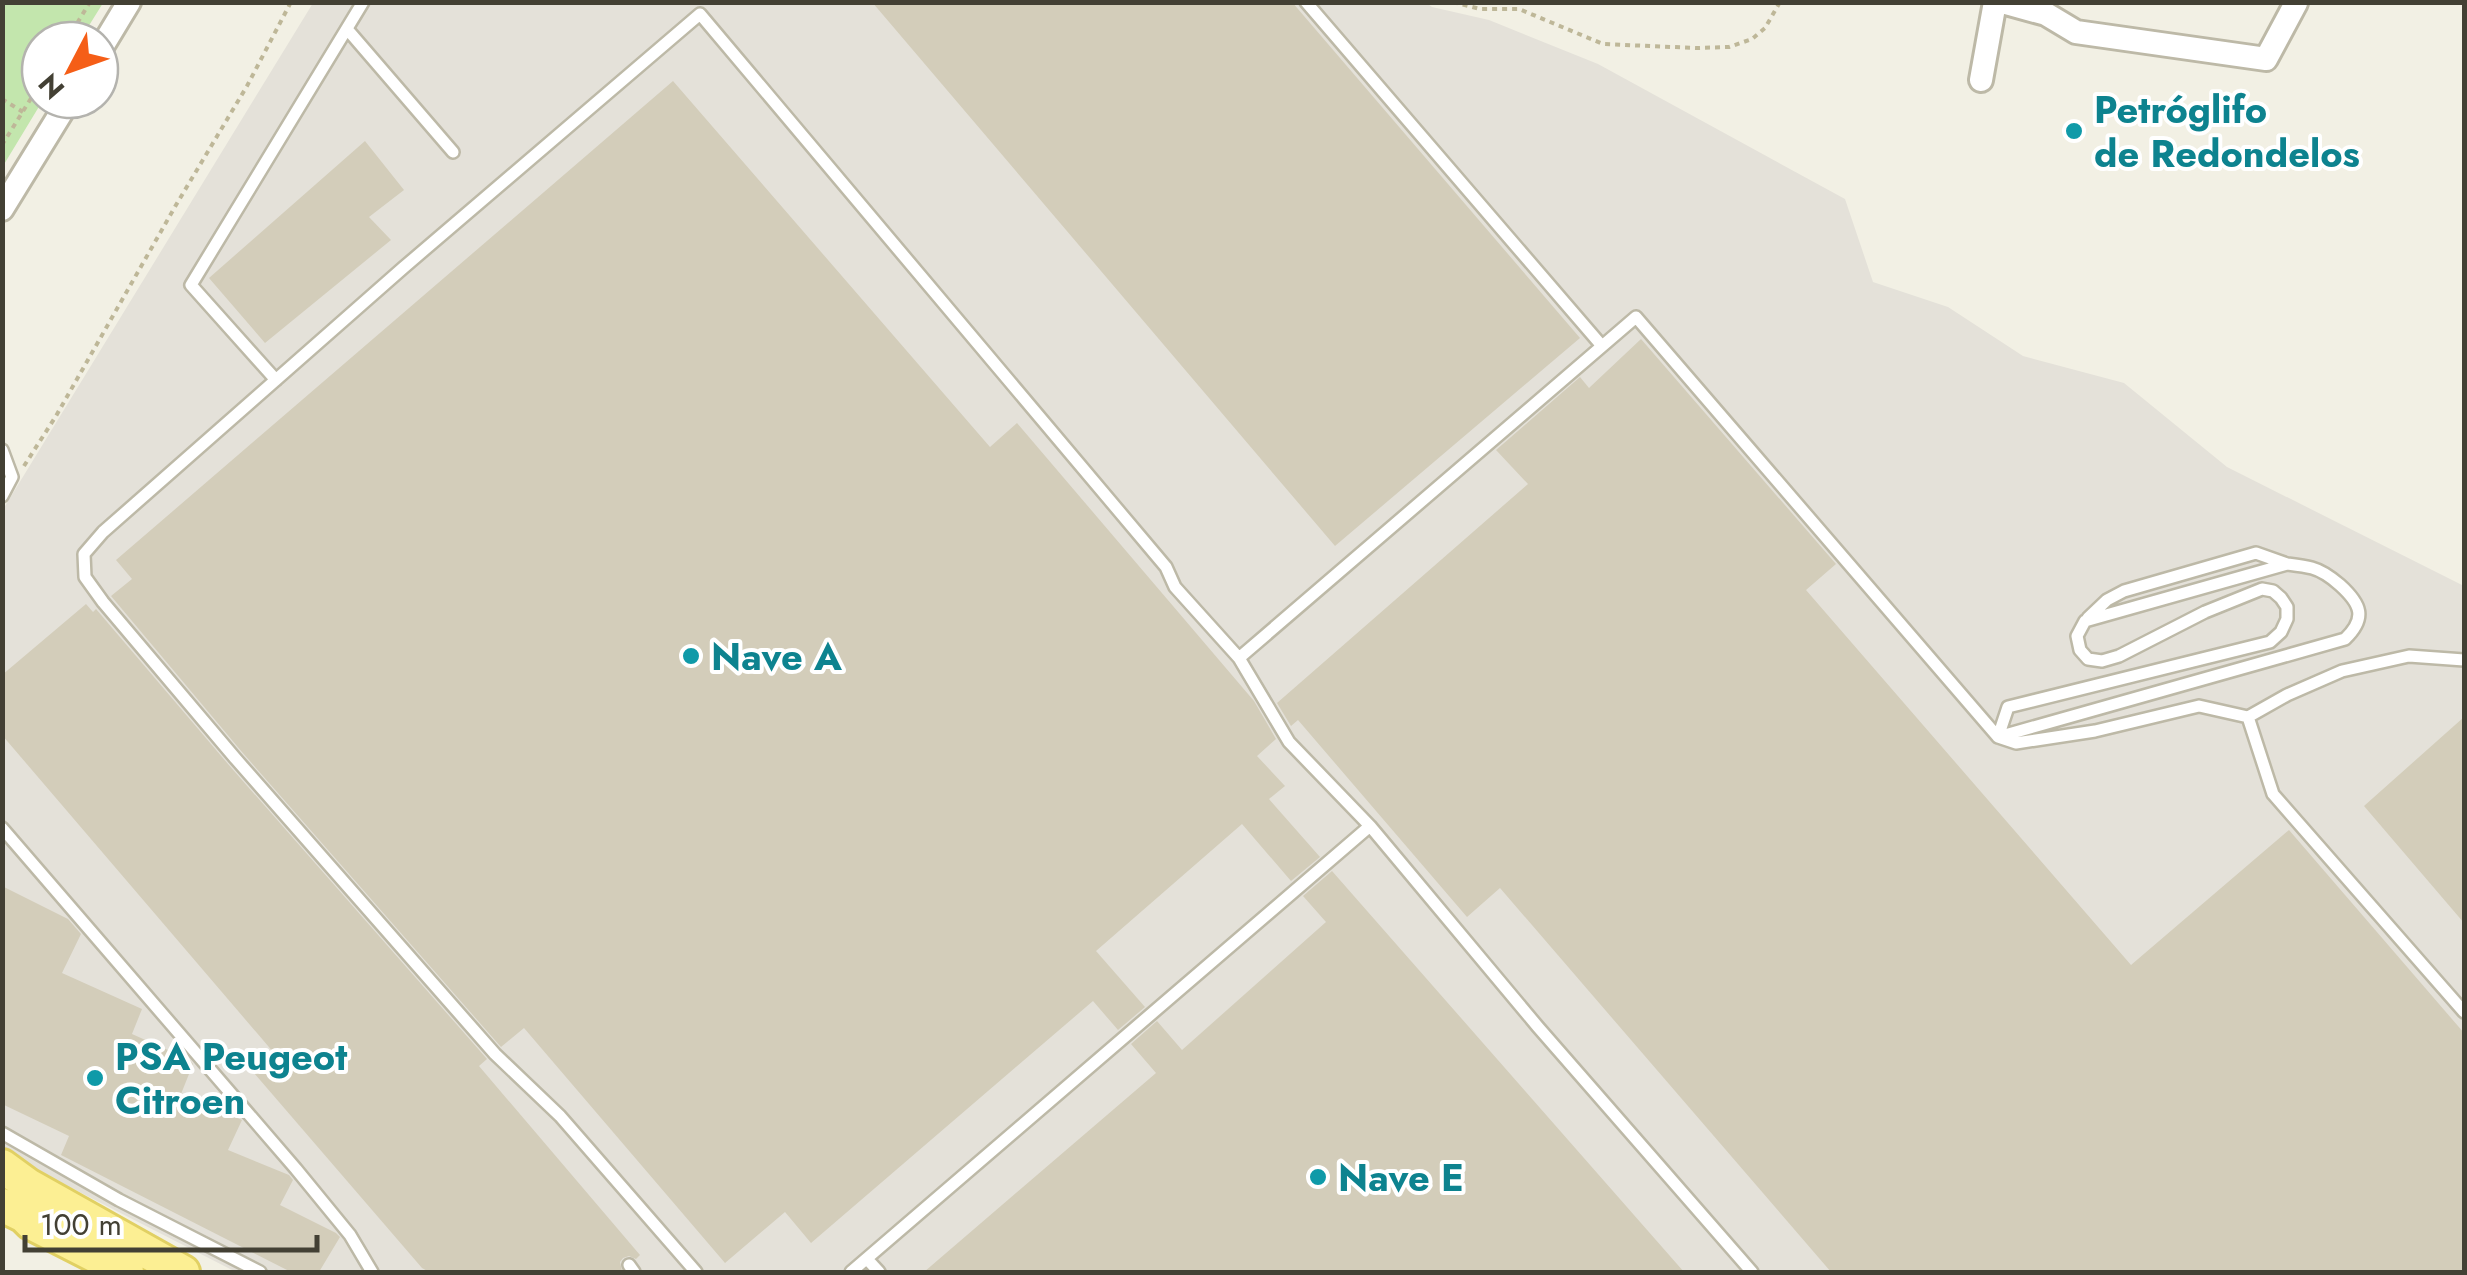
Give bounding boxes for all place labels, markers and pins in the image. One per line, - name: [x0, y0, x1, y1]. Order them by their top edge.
- place label: Petróglifo de Redondelos: [2094, 82, 2360, 181]
- marker: Petróglifo de Redondelos: [2063, 120, 2085, 142]
- place label: Nave A: [711, 629, 842, 684]
- marker: Nave A: [680, 645, 702, 667]
- place label: PSA Peugeot Citroen: [115, 1029, 347, 1128]
- marker: PSA Peugeot Citroen: [84, 1067, 106, 1089]
- place label: Nave E: [1338, 1150, 1464, 1205]
- marker: Nave E: [1307, 1166, 1329, 1188]

